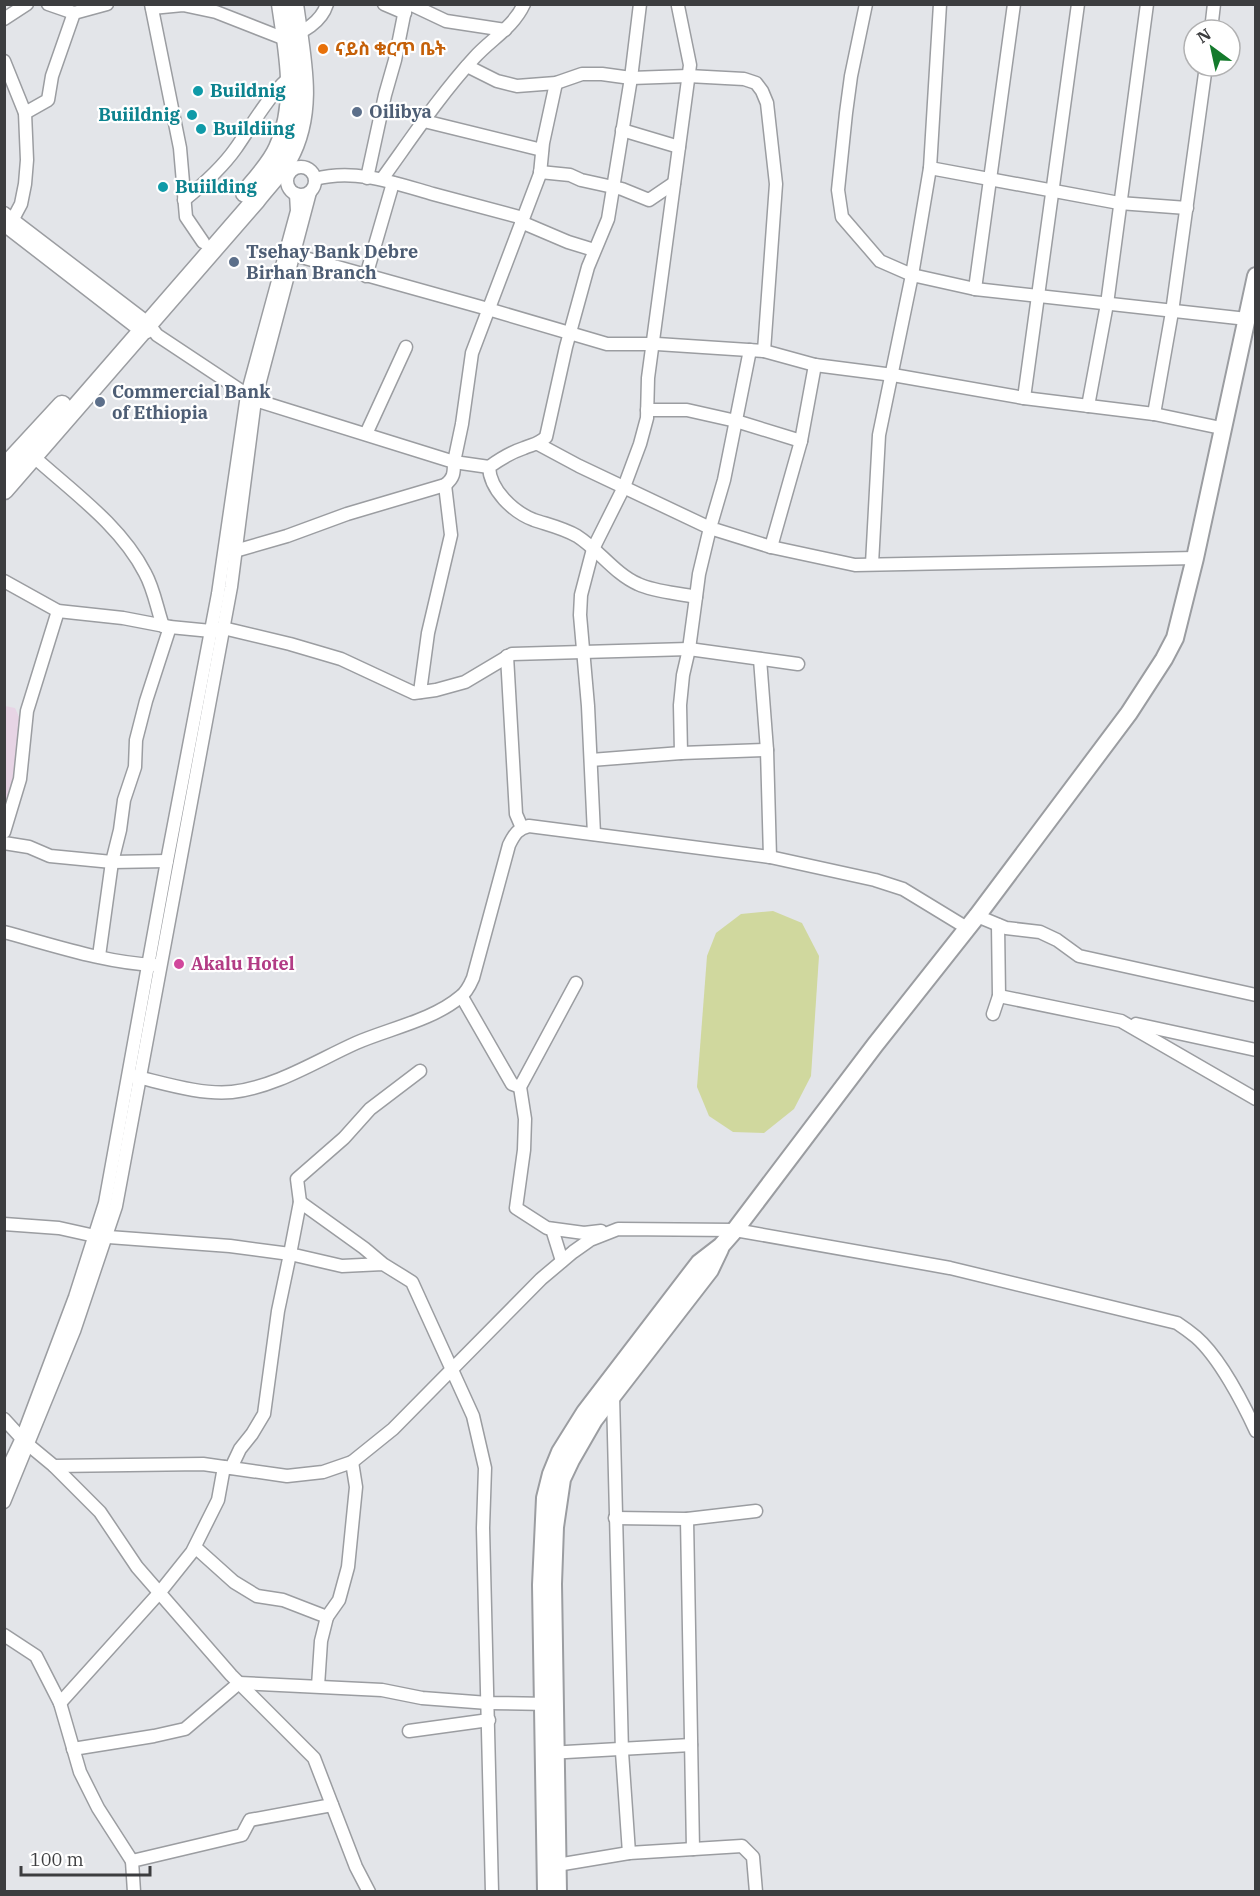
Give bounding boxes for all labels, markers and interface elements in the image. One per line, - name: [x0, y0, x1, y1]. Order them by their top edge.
- north arrow: [1182, 18, 1242, 78]
- text: N: [1193, 24, 1215, 47]
- place label: ናይስ ቁርጥ ቤት: [335, 37, 446, 60]
- marker: ናይስ ቁርጥ ቤት: [316, 42, 330, 56]
- place label: Buildnig: [210, 79, 286, 102]
- marker: Buildnig: [191, 84, 205, 98]
- place label: Oilibya: [369, 100, 432, 123]
- place label: Buiildnig: [98, 103, 181, 126]
- marker: Oilibya: [350, 105, 364, 119]
- marker: Buiildnig: [185, 108, 199, 122]
- place label: Buildiing: [213, 117, 295, 140]
- marker: Buildiing: [194, 122, 208, 136]
- place label: Buiilding: [175, 175, 257, 198]
- marker: Buiilding: [156, 180, 170, 194]
- place label: Tsehay Bank Debre Birhan Branch: [246, 240, 418, 284]
- marker: Tsehay Bank Debre Birhan Branch: [227, 255, 241, 269]
- place label: Commercial Bank of Ethiopia: [112, 380, 271, 424]
- marker: Commercial Bank of Ethiopia: [93, 395, 107, 409]
- place label: Akalu Hotel: [191, 952, 295, 975]
- marker: Akalu Hotel: [172, 957, 186, 971]
- scale bar: [21, 1839, 150, 1877]
- text: 100 m: [30, 1848, 84, 1871]

